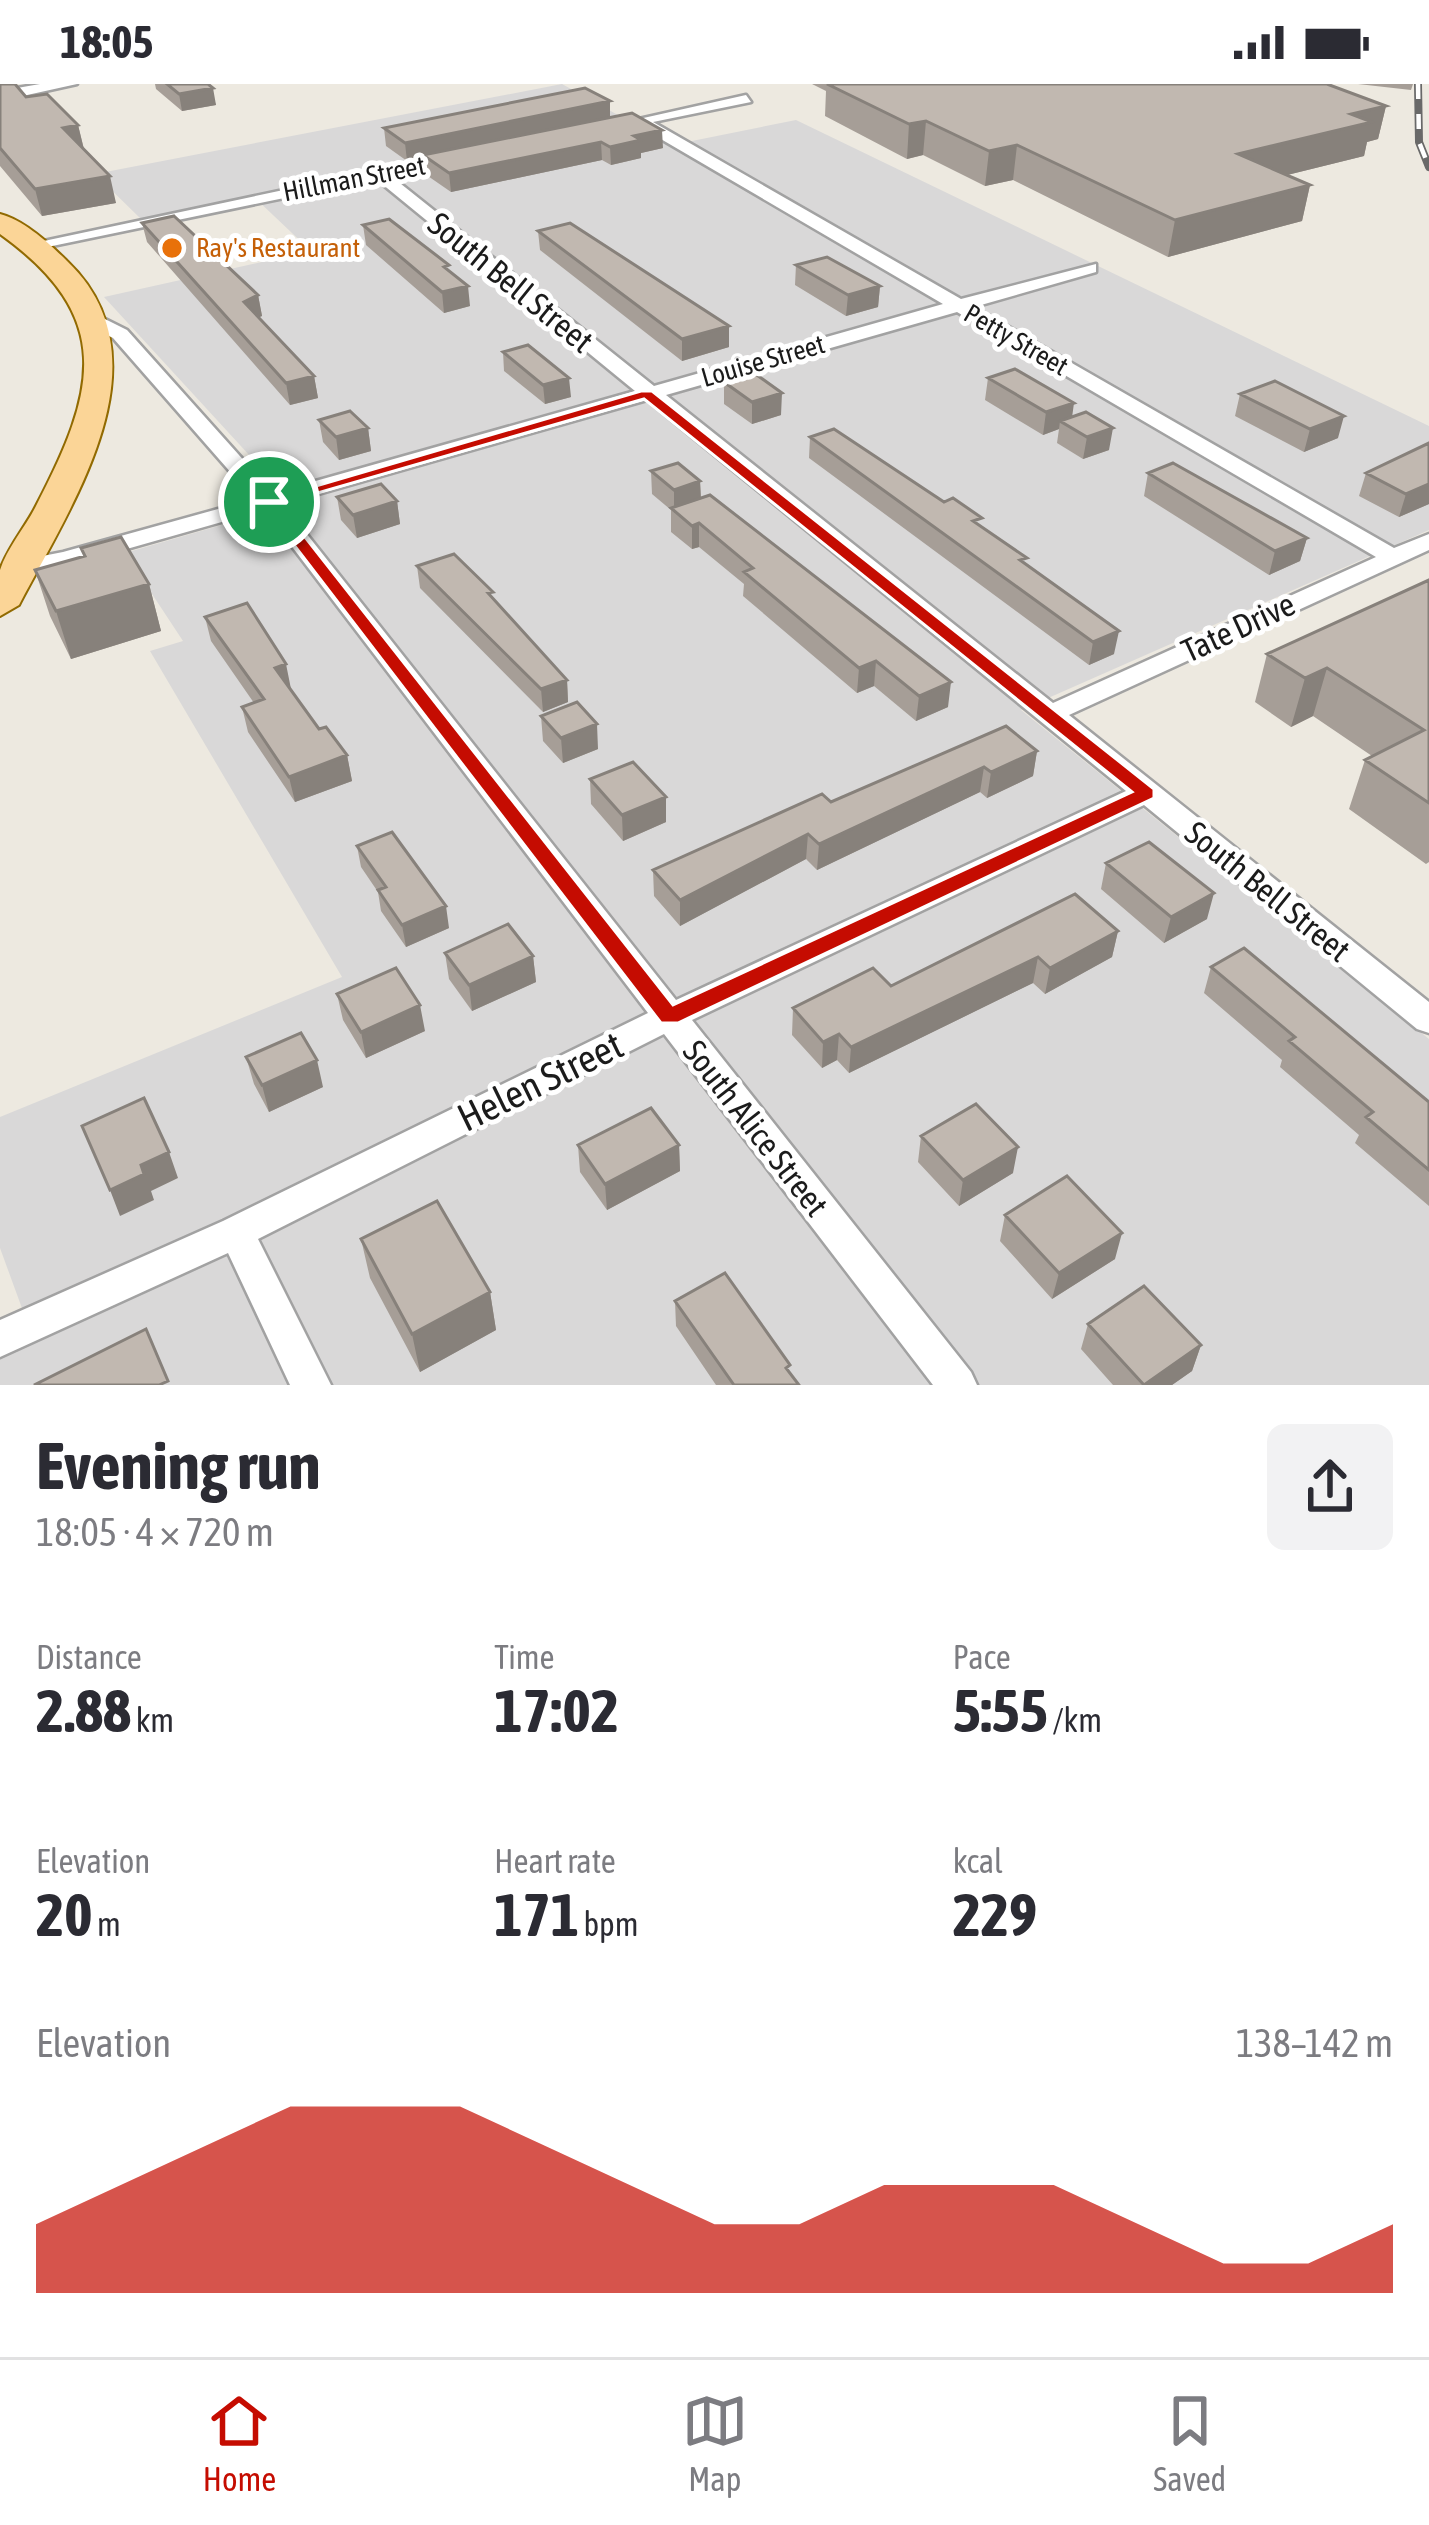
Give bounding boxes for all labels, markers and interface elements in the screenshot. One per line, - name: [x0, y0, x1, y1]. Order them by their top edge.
- text: 18:05: [60, 16, 154, 68]
- street label: Hillman Street: [280, 149, 428, 207]
- street label: South Bell Street: [421, 204, 601, 360]
- place label: Ray's Restaurant: [196, 232, 361, 263]
- marker: Ray's Restaurant: [159, 235, 185, 261]
- street label: Petty Street: [959, 297, 1074, 382]
- street label: Louise Street: [697, 328, 828, 393]
- pin: [218, 451, 320, 553]
- icon: arrive: [236, 469, 302, 535]
- street label: Tate Drive: [1175, 584, 1301, 670]
- street label: South Bell Street: [1178, 813, 1358, 969]
- street label: Helen Street: [450, 1022, 630, 1140]
- street label: South Alice Street: [676, 1033, 836, 1223]
- button: share: [1267, 1424, 1393, 1550]
- text: Evening run: [36, 1427, 321, 1503]
- text: 18:05 · 4 × 720 m: [36, 1510, 274, 1554]
- text: Distance: [36, 1638, 142, 1676]
- text: Time: [494, 1638, 555, 1676]
- text: Pace: [953, 1638, 1011, 1676]
- text: 2.88: [36, 1676, 131, 1745]
- text: 17:02: [494, 1676, 619, 1745]
- text: 5:55: [953, 1676, 1048, 1745]
- text: km: [131, 1701, 174, 1739]
- text: /km: [1048, 1701, 1102, 1739]
- text: Elevation: [36, 1842, 150, 1880]
- text: Heart rate: [494, 1842, 616, 1880]
- text: kcal: [953, 1842, 1003, 1880]
- text: 20: [36, 1880, 92, 1949]
- text: 171: [494, 1880, 579, 1949]
- text: 229: [953, 1880, 1037, 1949]
- text: m: [92, 1905, 121, 1943]
- text: bpm: [579, 1905, 639, 1943]
- text: Elevation: [36, 2021, 171, 2065]
- text: 138–142 m: [1236, 2021, 1393, 2065]
- tab: Home: [203, 2388, 276, 2498]
- tab: Map: [682, 2388, 748, 2498]
- tab: Saved: [1153, 2388, 1226, 2498]

